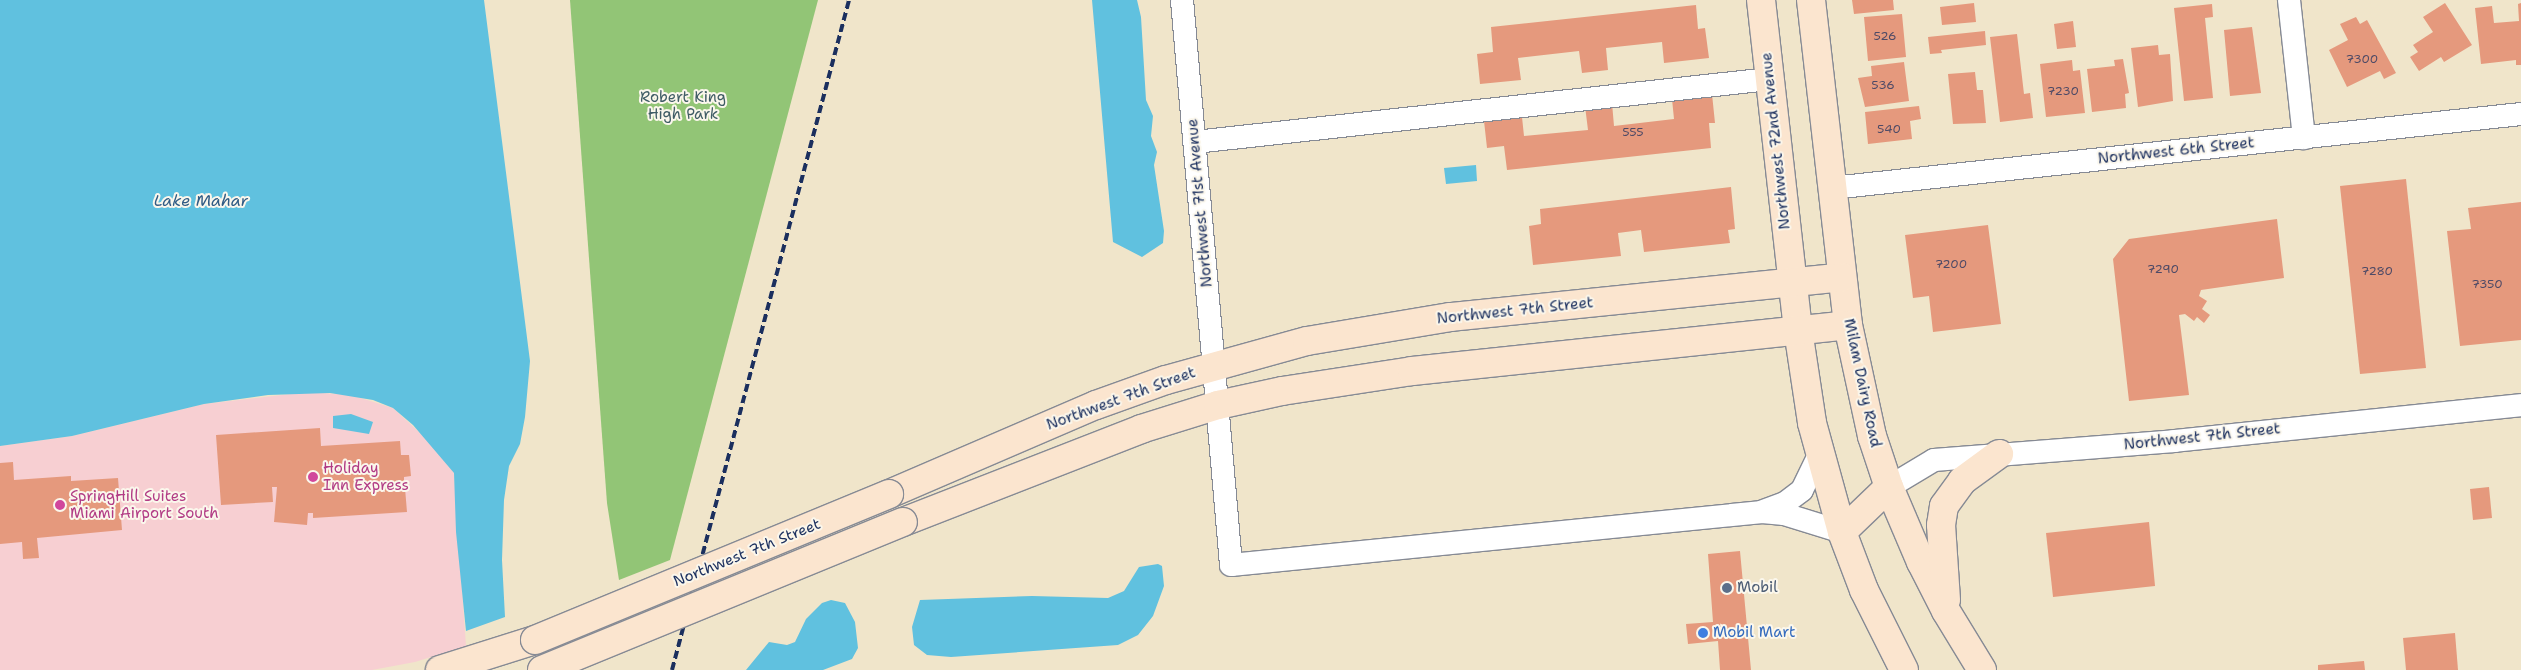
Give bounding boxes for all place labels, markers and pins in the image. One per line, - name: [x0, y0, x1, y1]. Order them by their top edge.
- place label: Holiday Inn Express: [323, 459, 409, 494]
- marker: Holiday Inn Express: [307, 471, 319, 483]
- place label: SpringHill Suites Miami Airport South: [70, 487, 219, 522]
- marker: SpringHill Suites Miami Airport South: [54, 499, 66, 511]
- place label: Mobil: [1737, 579, 1778, 597]
- marker: Mobil: [1721, 582, 1733, 594]
- place label: Mobil Mart: [1713, 624, 1795, 642]
- marker: Mobil Mart: [1697, 627, 1709, 639]

